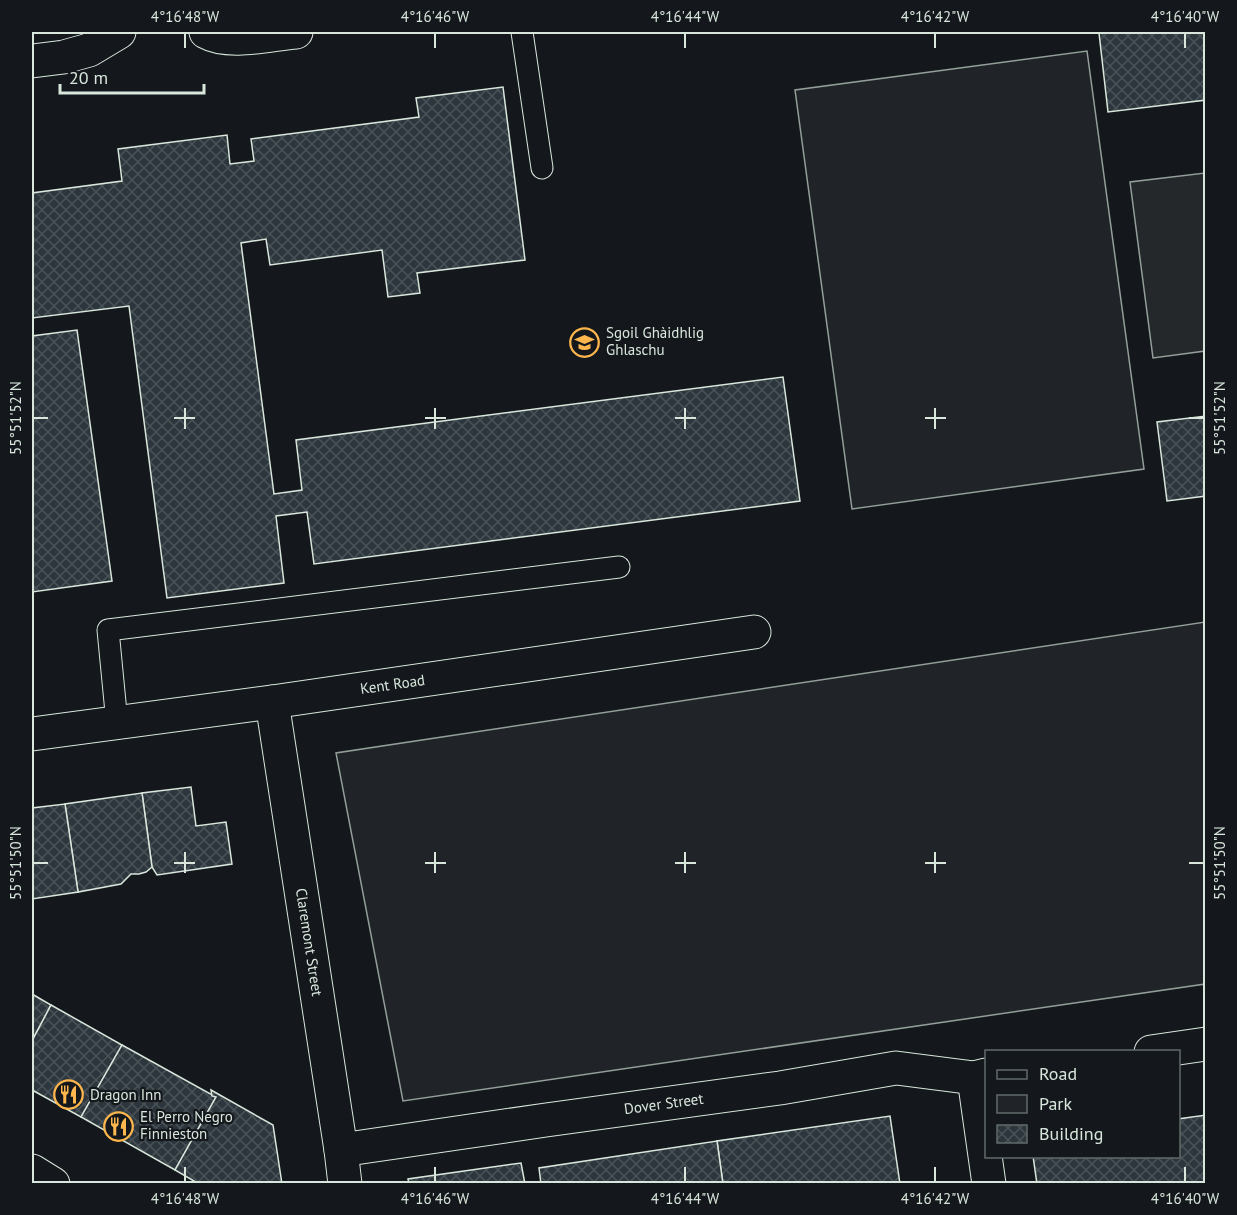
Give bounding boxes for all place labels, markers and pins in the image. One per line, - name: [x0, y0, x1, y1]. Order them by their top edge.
- place label: Sgoil Ghàidhlig Ghlaschu: [606, 323, 704, 359]
- school or university icon: Sgoil Ghàidhlig Ghlaschu: [569, 326, 601, 358]
- restaurant icon: Dragon Inn: [53, 1079, 85, 1111]
- place label: Dragon Inn: [90, 1085, 161, 1104]
- place label: El Perro Negro Finnieston: [140, 1107, 233, 1143]
- restaurant icon: El Perro Negro Finnieston: [103, 1110, 135, 1142]

